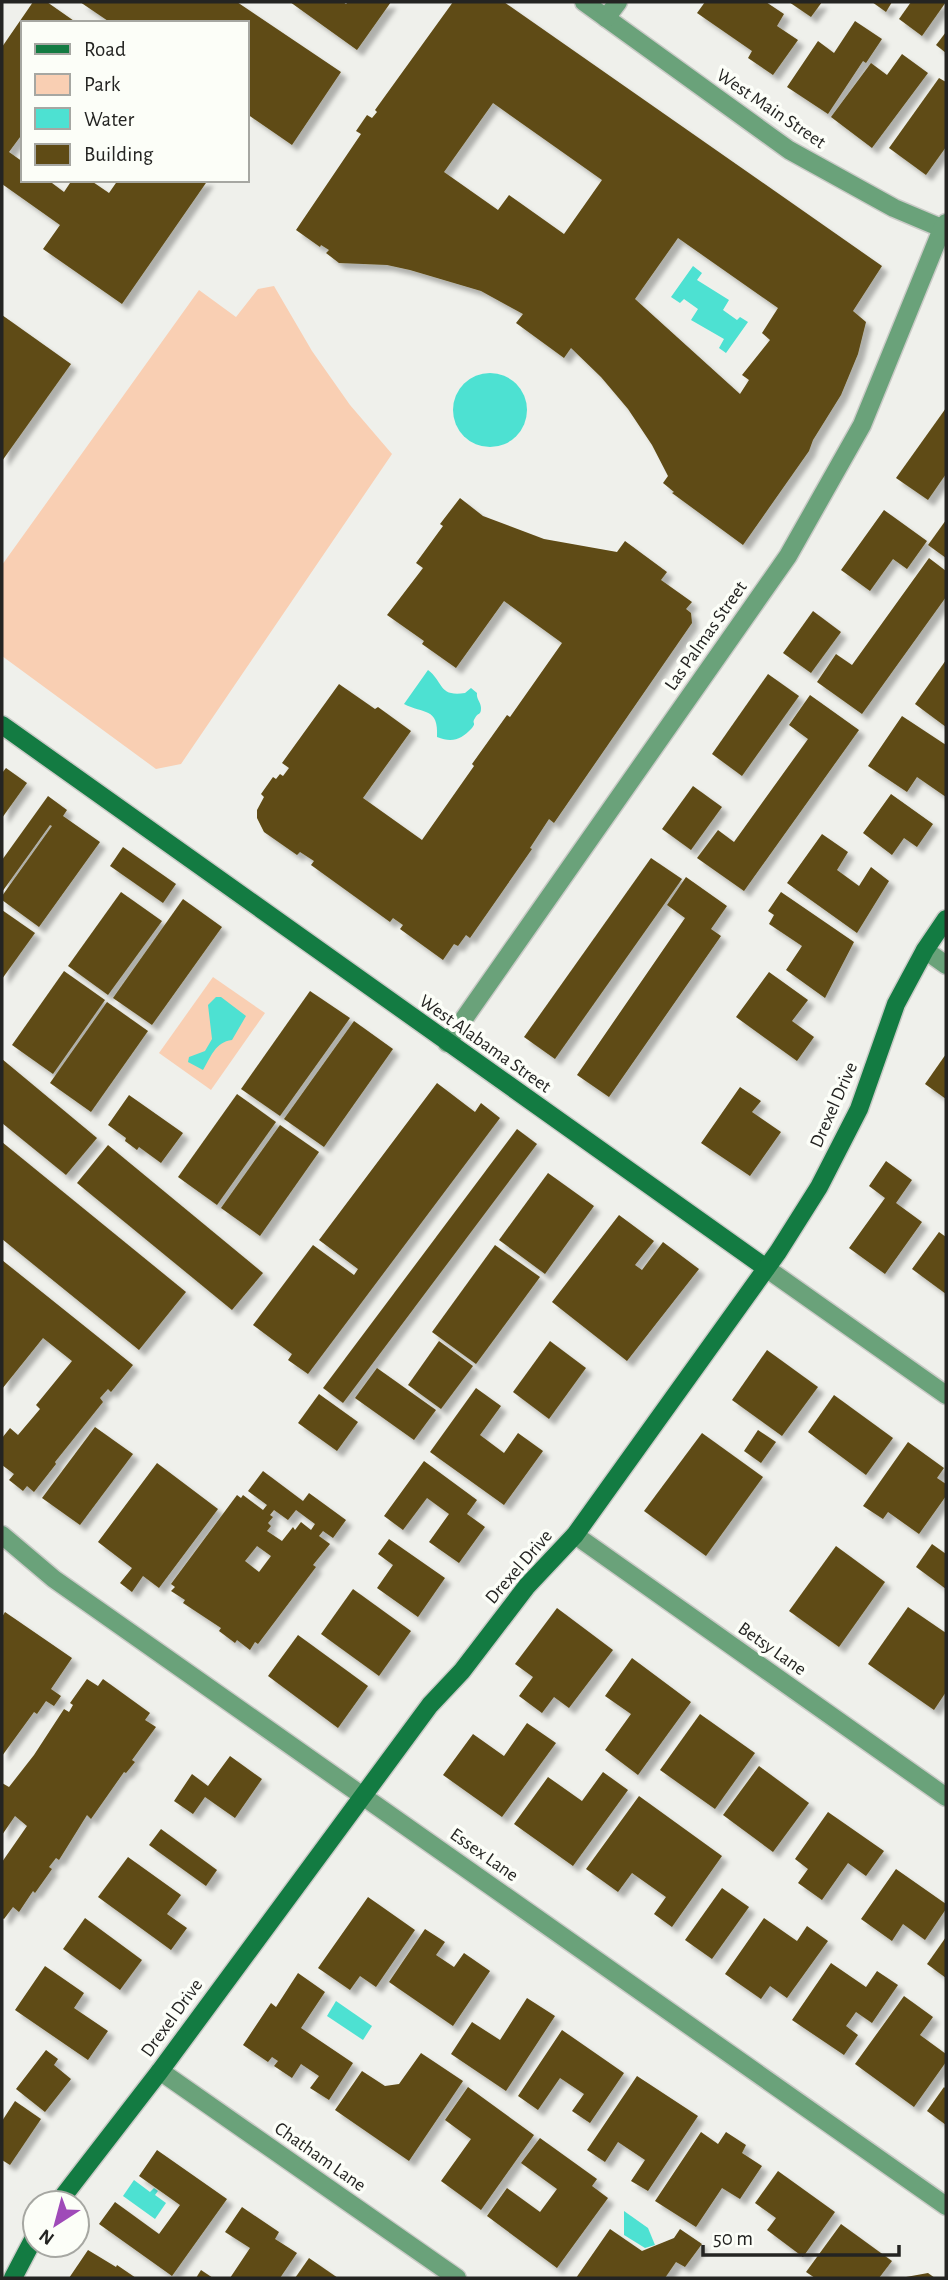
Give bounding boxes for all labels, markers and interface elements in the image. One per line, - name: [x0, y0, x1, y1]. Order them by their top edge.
- legend: [21, 21, 248, 182]
- text: Road: [84, 39, 126, 60]
- street label: West Main Street: [713, 66, 829, 152]
- text: Park: [84, 74, 121, 95]
- text: Water: [84, 109, 134, 130]
- text: Building: [84, 144, 154, 165]
- street label: Las Palmas Street: [661, 578, 751, 694]
- street label: West Alabama Street: [416, 992, 554, 1096]
- street label: Drexel Drive: [807, 1059, 861, 1151]
- street label: Drexel Drive: [482, 1526, 556, 1608]
- street label: Betsy Lane: [735, 1619, 809, 1679]
- street label: Essex Lane: [446, 1825, 522, 1885]
- street label: Drexel Drive: [138, 1976, 206, 2060]
- street label: Chatham Lane: [271, 2119, 369, 2195]
- north arrow: [21, 2189, 91, 2259]
- scale bar: [703, 2214, 899, 2258]
- text: N: [36, 2225, 58, 2248]
- text: 50 m: [713, 2228, 753, 2249]

